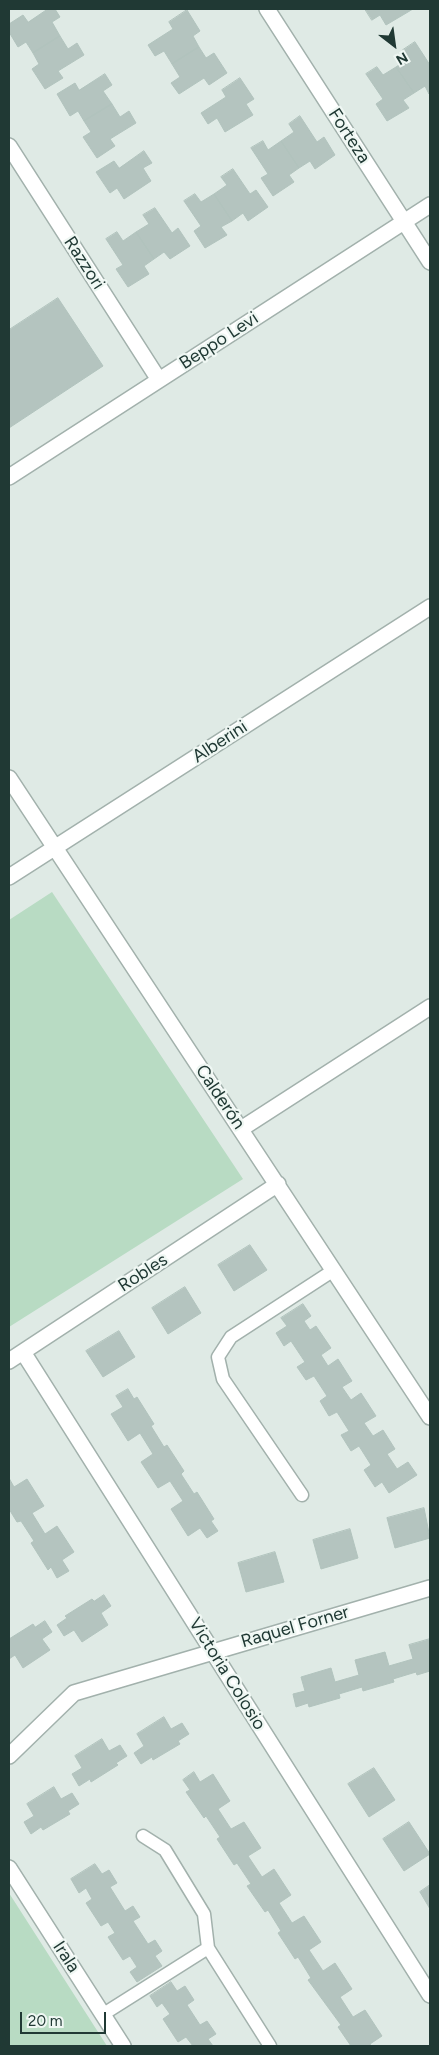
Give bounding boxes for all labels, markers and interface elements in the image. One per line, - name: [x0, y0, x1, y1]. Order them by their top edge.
- north arrow: [369, 20, 419, 70]
- text: N: [393, 48, 411, 68]
- street label: Forteza: [323, 105, 375, 167]
- street label: Razzori: [59, 232, 109, 294]
- street label: Beppo Levi: [176, 308, 262, 374]
- street label: Alberini: [189, 716, 251, 768]
- street label: Calderón: [191, 1061, 249, 1133]
- street label: Robles: [114, 1249, 172, 1297]
- street label: Raquel Forner: [239, 1601, 351, 1653]
- street label: Victoria Colosio: [184, 1614, 270, 1734]
- street label: Irala: [48, 1937, 84, 1977]
- scale bar: [22, 2002, 109, 2034]
- text: 20 m: [28, 2012, 62, 2030]

